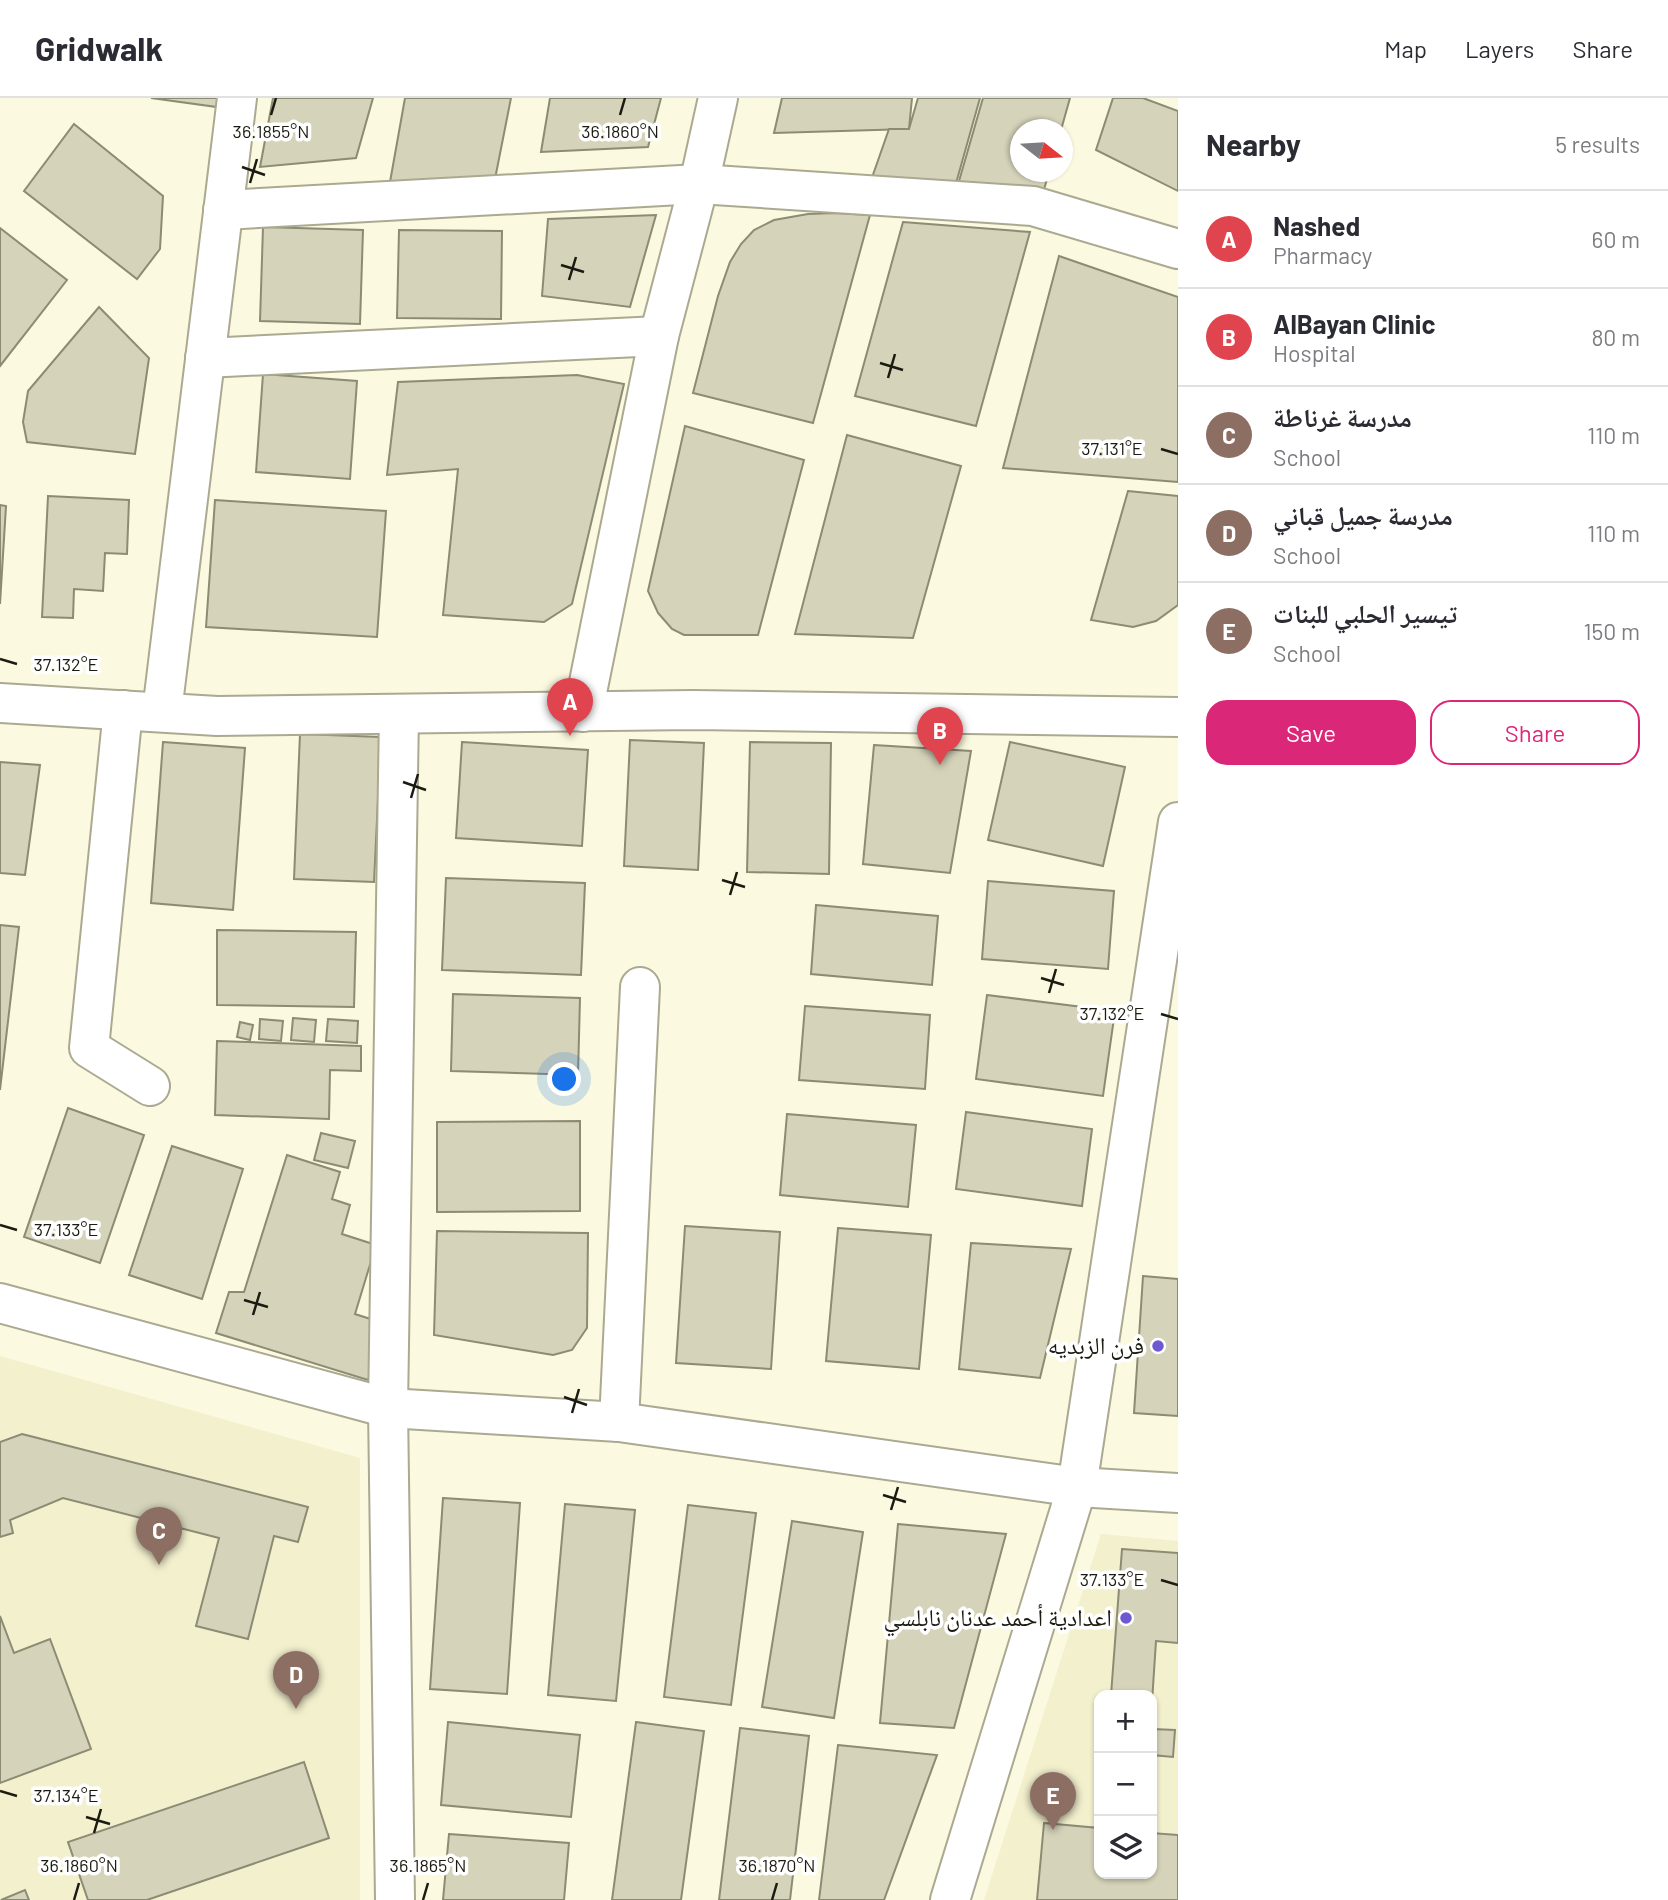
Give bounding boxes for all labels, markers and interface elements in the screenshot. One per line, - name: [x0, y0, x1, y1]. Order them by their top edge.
- text: Gridwalk: [35, 28, 163, 68]
- text: Map: [1384, 34, 1427, 63]
- text: Layers: [1465, 34, 1534, 63]
- text: Share: [1572, 34, 1633, 63]
- north arrow: [1010, 119, 1073, 182]
- text: 36.1855°N: [233, 120, 309, 142]
- text: 36.1860°N: [581, 120, 659, 142]
- text: Nearby: [1206, 126, 1301, 162]
- text: 5 results: [1555, 130, 1640, 158]
- text: Nashed: [1273, 210, 1360, 241]
- text: A: [1221, 225, 1237, 253]
- text: 60 m: [1592, 225, 1640, 253]
- text: Pharmacy: [1273, 241, 1372, 269]
- text: AlBayan Clinic: [1273, 308, 1435, 339]
- text: B: [1222, 323, 1236, 351]
- text: 80 m: [1591, 323, 1640, 351]
- text: Hospital: [1273, 339, 1356, 367]
- text: مدرسة غرناطة: [1273, 401, 1412, 432]
- text: C: [1222, 421, 1236, 449]
- text: 110 m: [1587, 421, 1640, 449]
- text: 37.131°E: [1081, 437, 1143, 459]
- text: School: [1273, 443, 1341, 471]
- text: مدرسة جميل قباني: [1273, 499, 1453, 530]
- text: D: [1222, 519, 1236, 547]
- text: 110 m: [1587, 519, 1640, 547]
- text: School: [1273, 541, 1341, 569]
- text: تيسير الحلبي للبنات: [1273, 597, 1457, 628]
- text: E: [1222, 617, 1236, 645]
- text: 150 m: [1584, 617, 1640, 645]
- text: School: [1273, 639, 1341, 667]
- text: 37.132°E: [34, 653, 98, 675]
- pin: A: [547, 678, 593, 736]
- button: Save: [1206, 700, 1416, 765]
- button: Share: [1430, 700, 1640, 765]
- pin: B: [917, 707, 963, 765]
- text: 37.132°E: [1080, 1002, 1144, 1024]
- your location: [547, 1062, 581, 1096]
- text: 37.133°E: [34, 1218, 98, 1240]
- place label: فرن الزبديه: [1048, 1330, 1144, 1360]
- marker: فرن الزبديه: [1150, 1338, 1166, 1354]
- pin: C: [136, 1507, 182, 1565]
- text: 37.133°E: [1080, 1568, 1144, 1590]
- place label: اعدادية أحمد عدنان نابلسي: [884, 1602, 1112, 1637]
- marker: اعدادية أحمد عدنان نابلسي: [1118, 1610, 1134, 1626]
- pin: D: [273, 1651, 319, 1709]
- map controls: [1094, 1690, 1157, 1879]
- button: +: [1094, 1690, 1157, 1753]
- button: −: [1094, 1753, 1157, 1816]
- pin: E: [1030, 1772, 1076, 1830]
- text: 37.134°E: [33, 1784, 99, 1806]
- button: layers: [1094, 1816, 1157, 1879]
- text: 36.1860°N: [40, 1854, 118, 1876]
- text: 36.1865°N: [390, 1854, 466, 1876]
- text: 36.1870°N: [739, 1854, 815, 1876]

